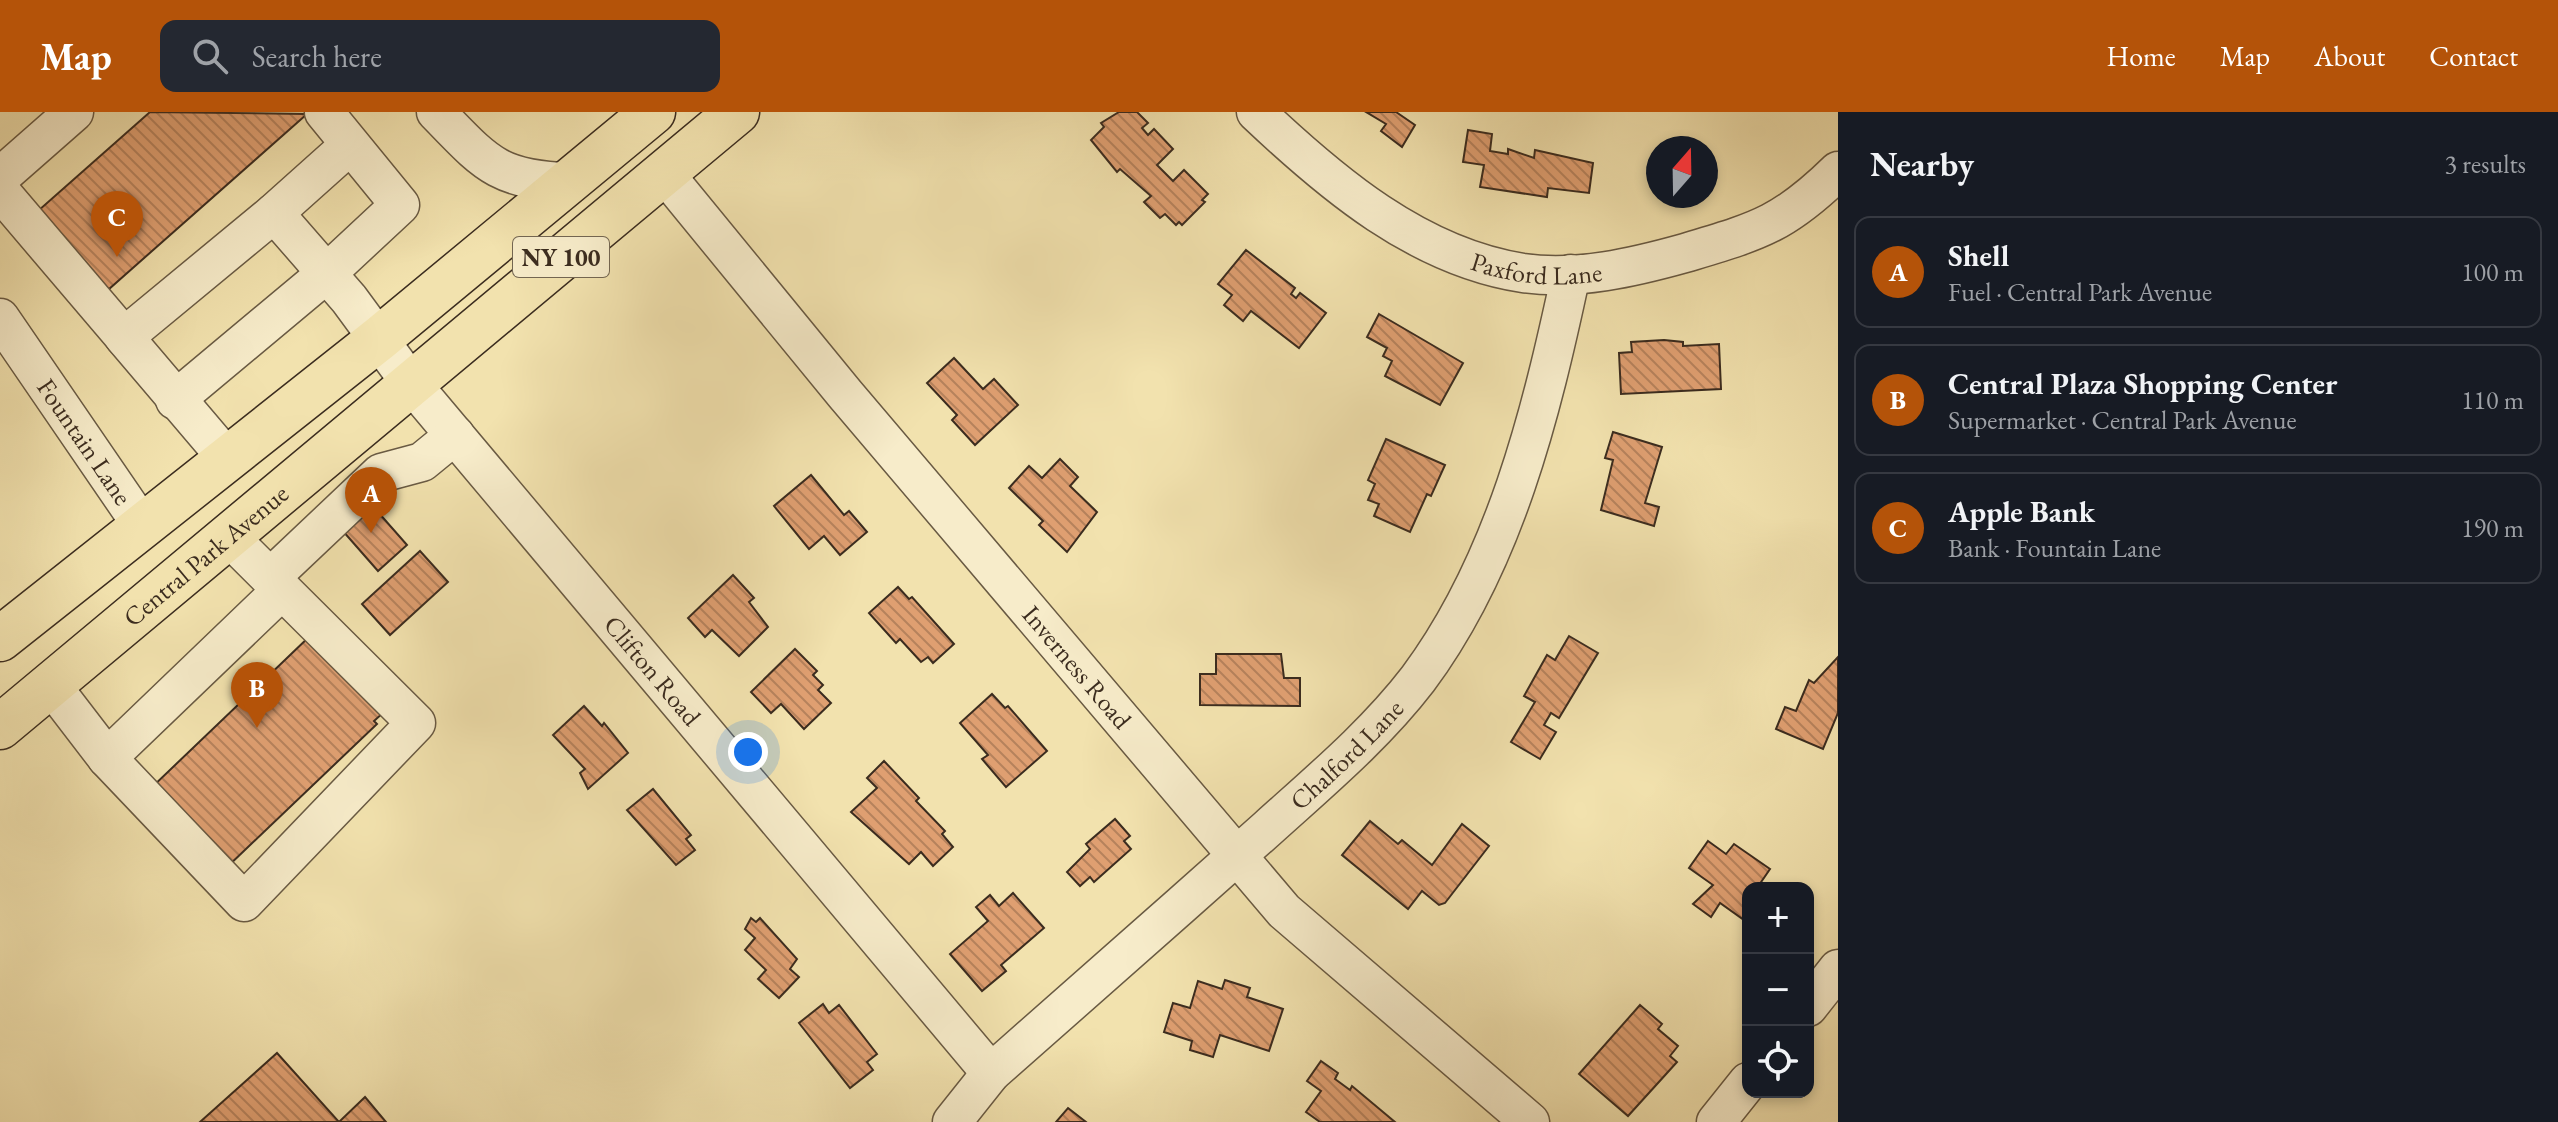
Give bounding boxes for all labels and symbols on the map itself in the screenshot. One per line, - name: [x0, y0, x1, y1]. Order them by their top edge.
- north arrow: [1646, 136, 1718, 208]
- pin: C: [91, 191, 143, 257]
- road number: NY 100: [513, 237, 609, 277]
- street label: Paxford Lane: [1467, 244, 1604, 292]
- street label: Fountain Lane: [29, 372, 140, 512]
- pin: A: [345, 467, 397, 533]
- street label: Central Park Avenue: [116, 476, 295, 634]
- street label: Inverness Road: [1015, 598, 1140, 737]
- street label: Clifton Road: [596, 608, 709, 733]
- pin: B: [231, 662, 283, 728]
- street label: Chalford Lane: [1283, 692, 1411, 817]
- your location: [728, 732, 768, 772]

